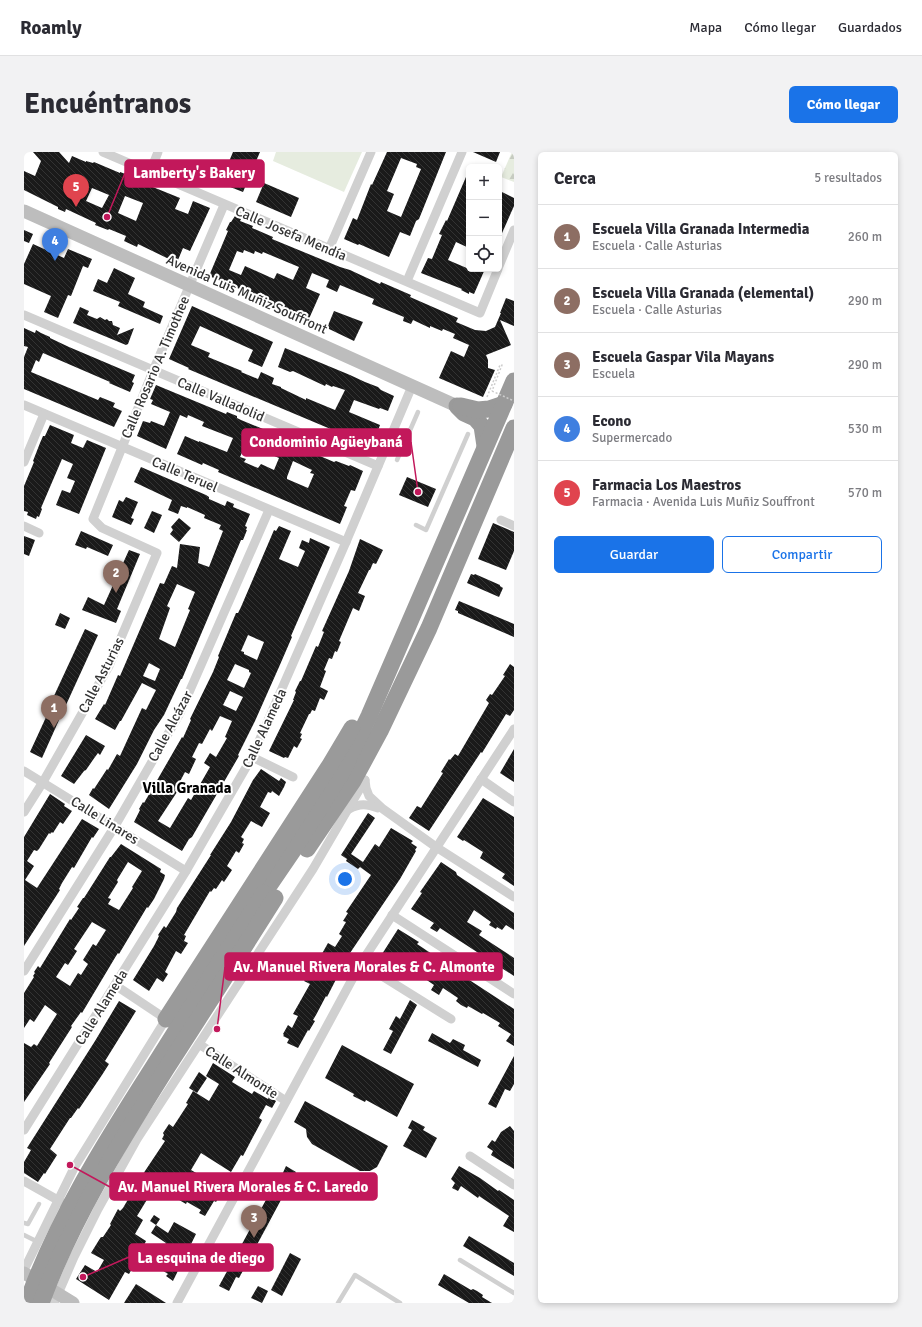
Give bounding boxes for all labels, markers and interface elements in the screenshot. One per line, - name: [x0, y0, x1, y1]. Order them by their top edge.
- text: Roamly: [20, 16, 82, 40]
- text: Mapa: [689, 19, 722, 36]
- text: Cómo llegar: [744, 19, 816, 36]
- text: Guardados: [838, 19, 902, 36]
- button: Cómo llegar: [789, 86, 898, 123]
- text: Encuéntranos: [24, 87, 191, 121]
- callout: Lamberty's Bakery: [125, 160, 264, 187]
- text: Lamberty's Bakery: [133, 164, 256, 182]
- map controls: [466, 164, 502, 272]
- button: +: [466, 164, 502, 200]
- text: Cerca: [554, 168, 596, 189]
- text: 5 resultados: [814, 170, 882, 186]
- pin: 5: [63, 174, 89, 207]
- button: −: [466, 200, 502, 236]
- street label: Calle Josefa Mendía: [233, 202, 349, 265]
- text: Escuela Villa Granada Intermedia: [592, 220, 809, 238]
- pin: 4: [42, 228, 68, 261]
- text: 1: [563, 229, 571, 245]
- text: 260 m: [848, 229, 882, 245]
- button: locate: [466, 236, 502, 272]
- text: Escuela · Calle Asturias: [592, 238, 722, 254]
- street label: Avenida Luis Muñiz Souffront: [164, 251, 330, 338]
- text: Escuela Villa Granada (elemental): [592, 284, 814, 302]
- street label: Calle Rosario A. Timothee: [118, 293, 193, 441]
- text: 2: [563, 293, 571, 309]
- text: 290 m: [848, 293, 882, 309]
- text: Escuela · Calle Asturias: [592, 302, 722, 318]
- text: Escuela Gaspar Vila Mayans: [592, 348, 774, 366]
- text: 3: [563, 357, 571, 373]
- text: 290 m: [848, 357, 882, 373]
- text: Escuela: [592, 366, 635, 382]
- street label: Calle Valladolid: [175, 373, 267, 425]
- text: Econo: [592, 412, 631, 430]
- text: 4: [563, 421, 571, 437]
- text: 530 m: [848, 421, 882, 437]
- callout: Condominio Agüeybaná: [242, 429, 411, 456]
- text: Supermercado: [592, 430, 672, 446]
- text: Condominio Agüeybaná: [249, 433, 403, 451]
- street label: Calle Teruel: [149, 453, 220, 496]
- text: Farmacia Los Maestros: [592, 476, 741, 494]
- text: 5: [563, 485, 571, 501]
- text: 570 m: [848, 485, 882, 501]
- text: Farmacia · Avenida Luis Muñiz Souffront: [592, 494, 815, 510]
- button: Guardar: [554, 536, 714, 573]
- button: Compartir: [722, 536, 882, 573]
- pin: 2: [103, 560, 129, 593]
- street label: Calle Asturias: [75, 634, 128, 716]
- street label: Calle Alameda: [239, 686, 290, 771]
- street label: Calle Alcázar: [145, 687, 197, 765]
- pin: 1: [41, 695, 67, 728]
- district label: Villa Granada: [143, 779, 232, 797]
- street label: Calle Linares: [68, 793, 142, 848]
- your location: [335, 869, 355, 889]
- callout: Av. Manuel Rivera Morales & C. Almonte: [225, 953, 502, 980]
- text: Av. Manuel Rivera Morales & C. Almonte: [233, 958, 495, 976]
- street label: Calle Alameda: [71, 966, 131, 1048]
- street label: Calle Almonte: [202, 1042, 282, 1102]
- callout: Av. Manuel Rivera Morales & C. Laredo: [110, 1173, 377, 1200]
- text: Av. Manuel Rivera Morales & C. Laredo: [118, 1178, 369, 1196]
- pin: 3: [241, 1205, 267, 1238]
- callout: La esquina de diego: [129, 1244, 273, 1271]
- text: La esquina de diego: [137, 1249, 265, 1267]

